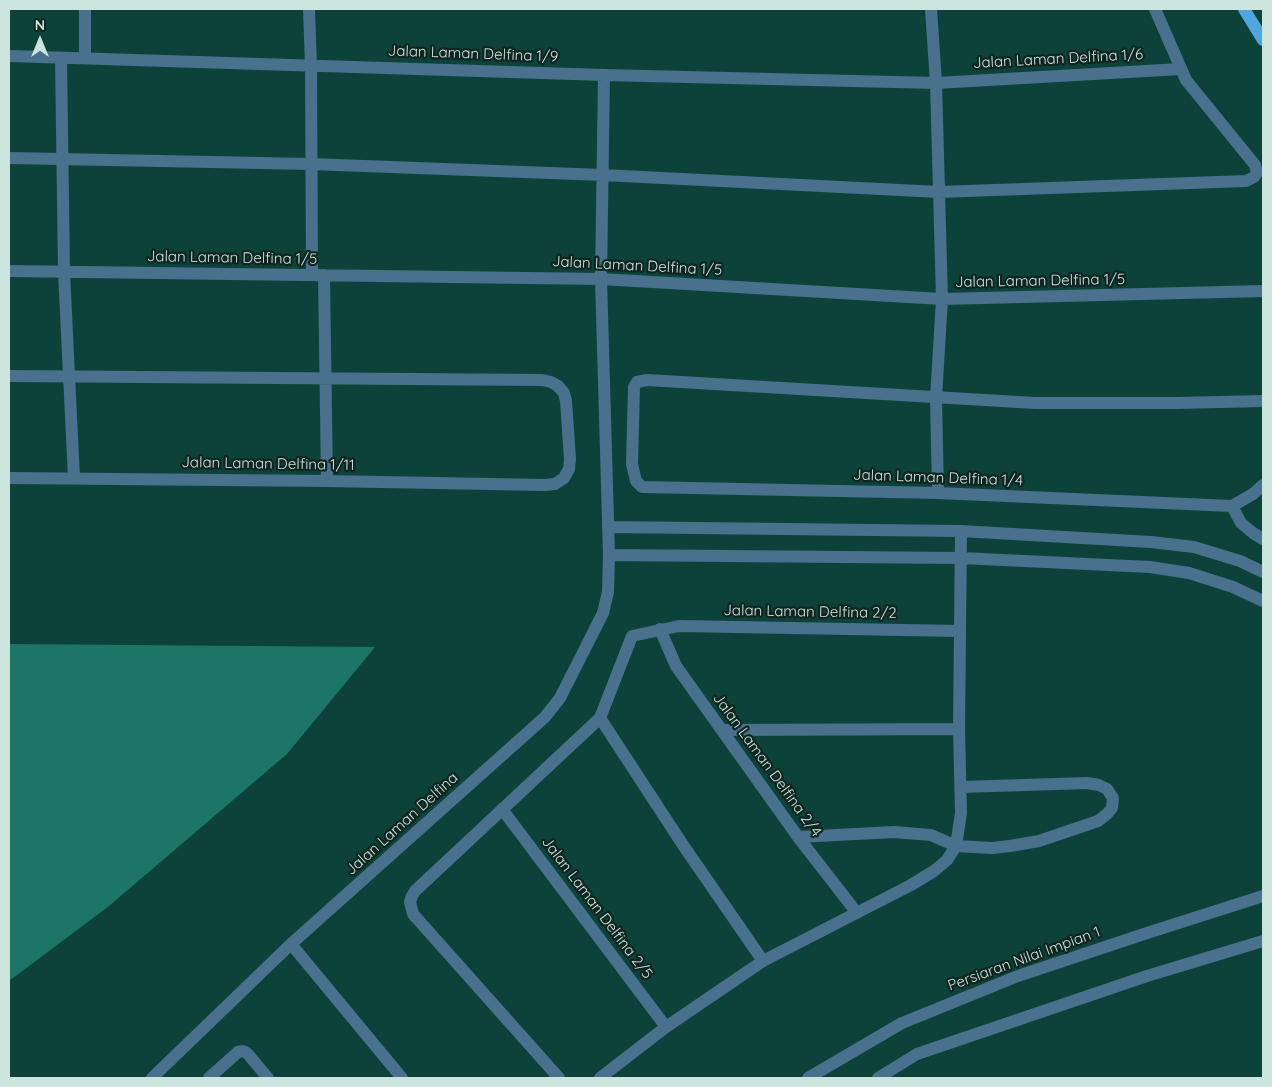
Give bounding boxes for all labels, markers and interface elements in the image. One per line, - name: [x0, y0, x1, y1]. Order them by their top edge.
- north arrow: [15, 15, 65, 65]
- text: N: [35, 16, 45, 34]
- street label: Jalan Laman Delfina 1/9: [387, 42, 559, 66]
- street label: Jalan Laman Delfina 1/6: [972, 46, 1144, 72]
- street label: Jalan Laman Delfina 1/5: [147, 248, 317, 268]
- street label: Jalan Laman Delfina 1/5: [551, 253, 723, 279]
- street label: Jalan Laman Delfina 1/5: [955, 271, 1125, 291]
- street label: Jalan Laman Delfina 1/11: [181, 453, 355, 475]
- street label: Jalan Laman Delfina 1/4: [853, 466, 1023, 490]
- street label: Jalan Laman Delfina 2/2: [723, 601, 897, 623]
- street label: Jalan Laman Delfina 2/4: [709, 690, 825, 840]
- street label: Jalan Laman Delfina: [342, 769, 462, 879]
- street label: Jalan Laman Delfina 2/5: [538, 833, 656, 983]
- street label: Persiaran Nilai Impian 1: [945, 923, 1103, 995]

